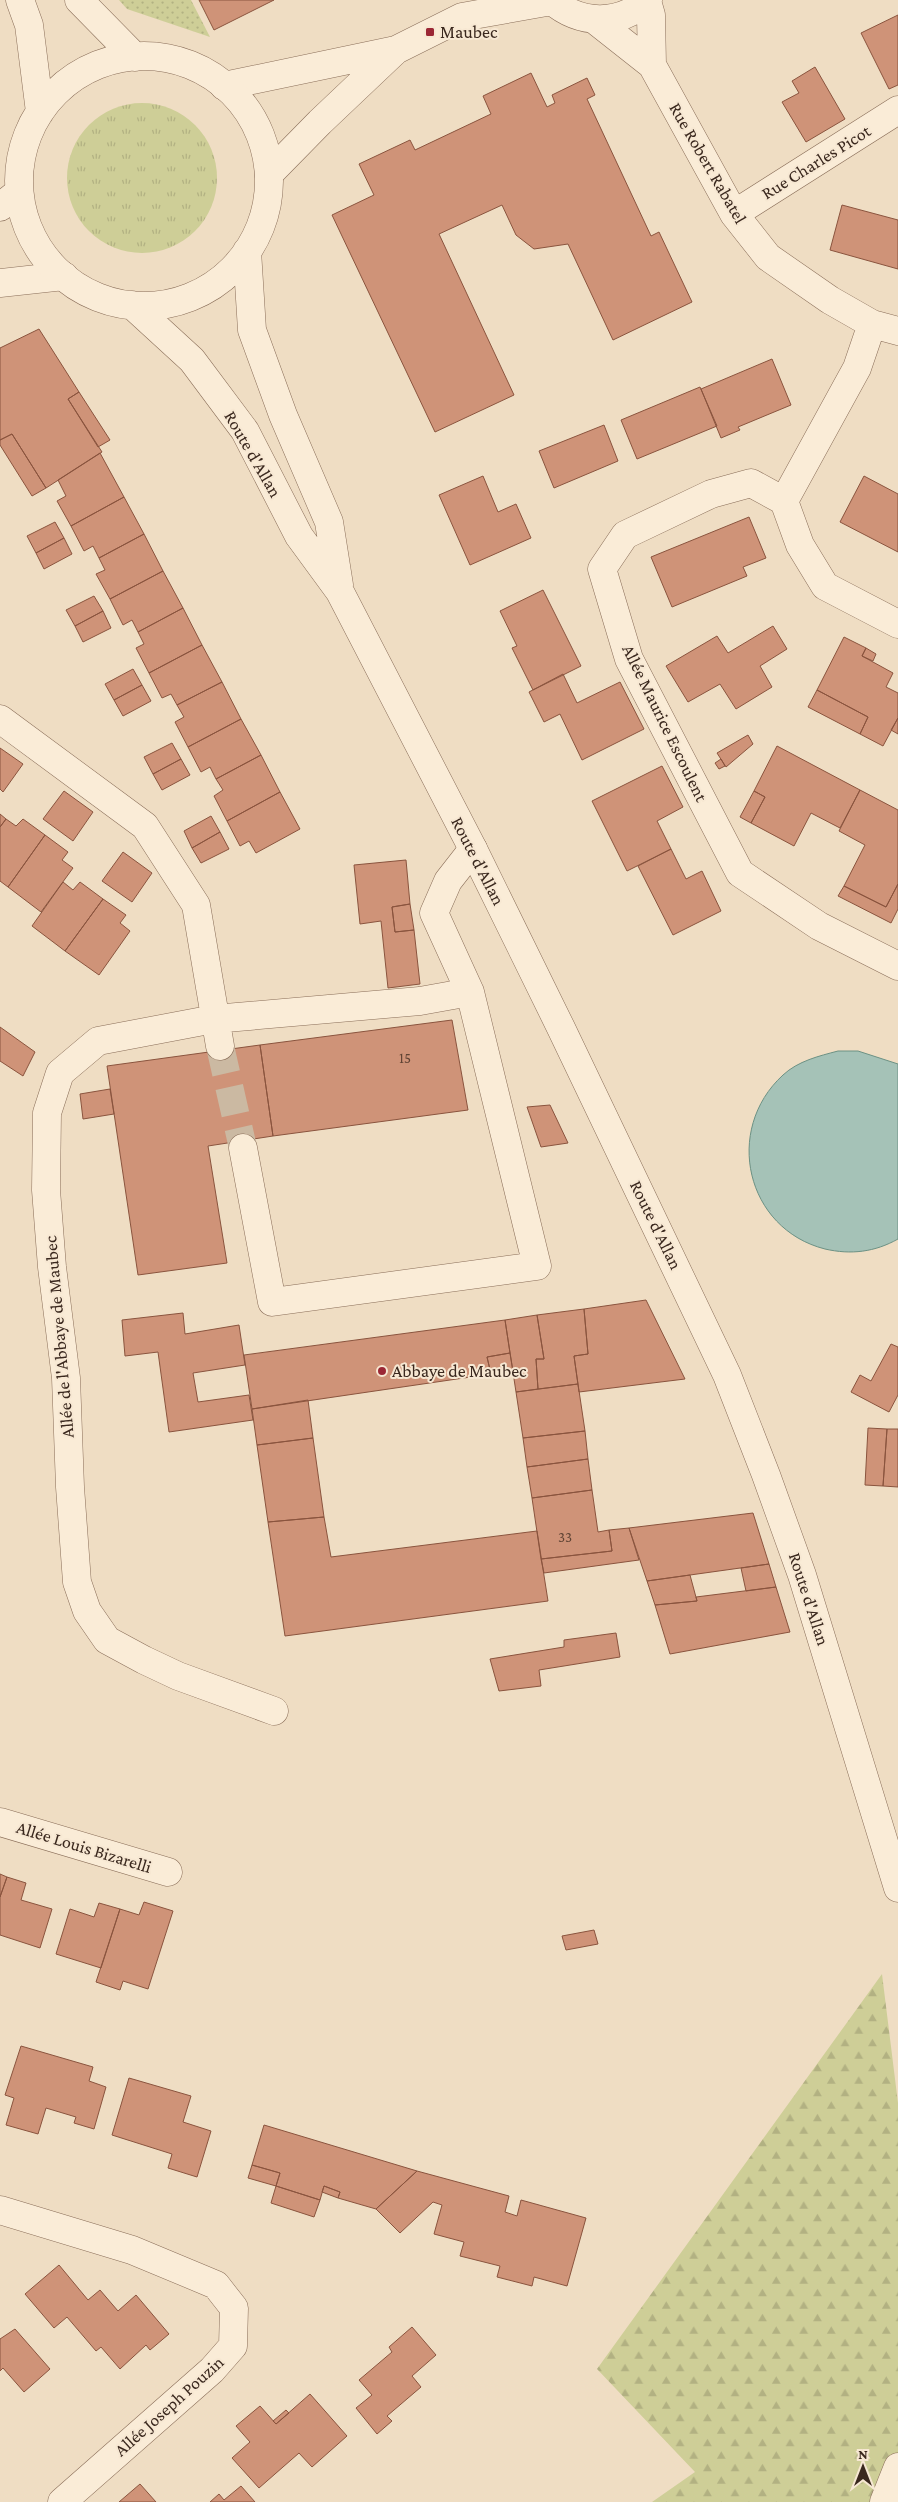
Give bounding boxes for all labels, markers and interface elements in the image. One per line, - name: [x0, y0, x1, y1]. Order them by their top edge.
- place label: Maubec: [440, 22, 498, 42]
- marker: Maubec: [424, 26, 436, 38]
- street label: Rue Robert Rabatel: [665, 99, 751, 227]
- street label: Rue Charles Picot: [758, 120, 875, 203]
- street label: Route d'Allan: [220, 407, 286, 501]
- street label: Allée Maurice Escoulent: [618, 641, 712, 806]
- street label: Route d'Allan: [447, 813, 509, 909]
- house number: 15: [399, 1050, 411, 1066]
- street label: Route d'Allan: [626, 1177, 686, 1273]
- street label: Allée de l'Abbaye de Maubec: [40, 1235, 78, 1439]
- place label: Abbaye de Maubec: [392, 1361, 527, 1381]
- marker: Abbaye de Maubec: [376, 1365, 388, 1377]
- house number: 33: [558, 1529, 572, 1545]
- street label: Route d'Allan: [785, 1550, 834, 1648]
- street label: Allée Louis Bizarelli: [14, 1817, 154, 1877]
- street label: Allée Joseph Pouzin: [110, 2352, 228, 2460]
- north arrow: [838, 2442, 888, 2492]
- text: N: [858, 2446, 868, 2462]

